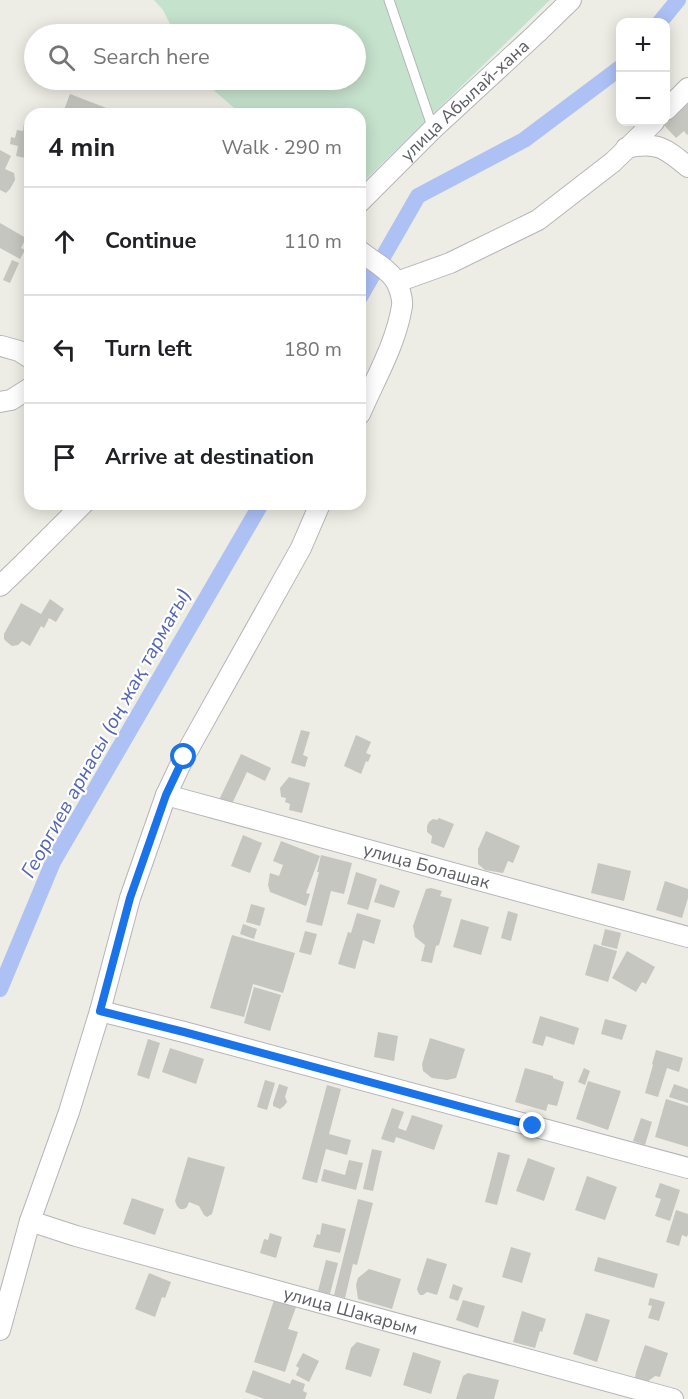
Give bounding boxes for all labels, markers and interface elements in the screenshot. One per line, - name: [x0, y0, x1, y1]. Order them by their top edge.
- map controls: [616, 18, 670, 126]
- button: +: [616, 18, 670, 72]
- search box: [24, 24, 366, 90]
- street label: улица Абылай-хана: [395, 34, 534, 167]
- icon: search: [45, 41, 78, 74]
- text: Search here: [93, 42, 210, 72]
- button: −: [616, 72, 670, 126]
- text: 4 min: [48, 130, 115, 165]
- text: Walk · 290 m: [222, 134, 342, 161]
- icon: ahead: [48, 225, 81, 258]
- text: Continue: [105, 226, 196, 256]
- text: 110 m: [284, 228, 342, 255]
- icon: left: [48, 333, 81, 366]
- text: Turn left: [105, 334, 192, 364]
- text: 180 m: [284, 336, 342, 363]
- icon: arrive: [48, 441, 81, 474]
- text: Arrive at destination: [105, 442, 314, 472]
- water label: Георгиев арнасы (оң жақ тармағы): [15, 583, 197, 883]
- route start: [170, 743, 196, 769]
- street label: улица Болашак: [360, 837, 493, 895]
- route end: [519, 1112, 545, 1138]
- street label: улица Шакарым: [281, 1281, 420, 1341]

